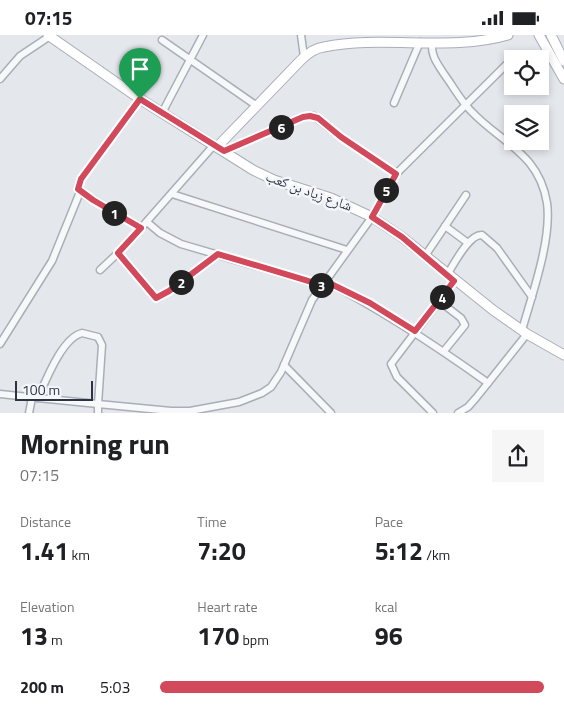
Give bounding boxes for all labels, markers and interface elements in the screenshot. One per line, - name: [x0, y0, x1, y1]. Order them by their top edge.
- text: 07:15: [25, 3, 72, 32]
- pin: [119, 48, 161, 99]
- map controls: [504, 50, 549, 150]
- button: locate: [504, 50, 549, 95]
- icon: arrive: [126, 55, 154, 83]
- button: layers: [504, 105, 549, 150]
- pin: 6: [268, 115, 294, 139]
- text: 6: [278, 117, 285, 138]
- street label: شارع زياد بن كعب: [263, 165, 355, 216]
- pin: 5: [374, 177, 398, 203]
- text: 5: [383, 180, 390, 201]
- pin: 1: [102, 201, 126, 225]
- text: 1: [111, 203, 118, 224]
- pin: 2: [168, 269, 194, 295]
- text: 2: [178, 272, 185, 293]
- pin: 3: [308, 273, 334, 297]
- text: 3: [318, 275, 325, 296]
- pin: 4: [430, 285, 454, 309]
- text: 4: [439, 287, 446, 308]
- scale bar: [15, 377, 92, 401]
- text: 100 m: [22, 379, 60, 400]
- text: Morning run: [20, 422, 170, 465]
- button: share: [492, 430, 544, 482]
- text: 07:15: [20, 463, 59, 487]
- text: Distance: [20, 511, 71, 532]
- text: Time: [197, 511, 227, 532]
- text: Pace: [375, 511, 403, 532]
- text: 1.41: [20, 532, 68, 570]
- text: 7:20: [197, 532, 246, 570]
- text: 5:12: [375, 532, 423, 570]
- text: km: [68, 544, 90, 565]
- text: /km: [423, 544, 450, 565]
- text: Elevation: [20, 596, 74, 617]
- text: Heart rate: [197, 596, 257, 617]
- text: kcal: [375, 596, 398, 617]
- text: 13: [20, 617, 48, 655]
- text: 170: [197, 617, 239, 655]
- text: 96: [375, 617, 403, 655]
- text: m: [48, 629, 63, 650]
- text: bpm: [239, 629, 269, 650]
- text: 200 m: [20, 675, 64, 699]
- text: 5:03: [100, 675, 130, 699]

